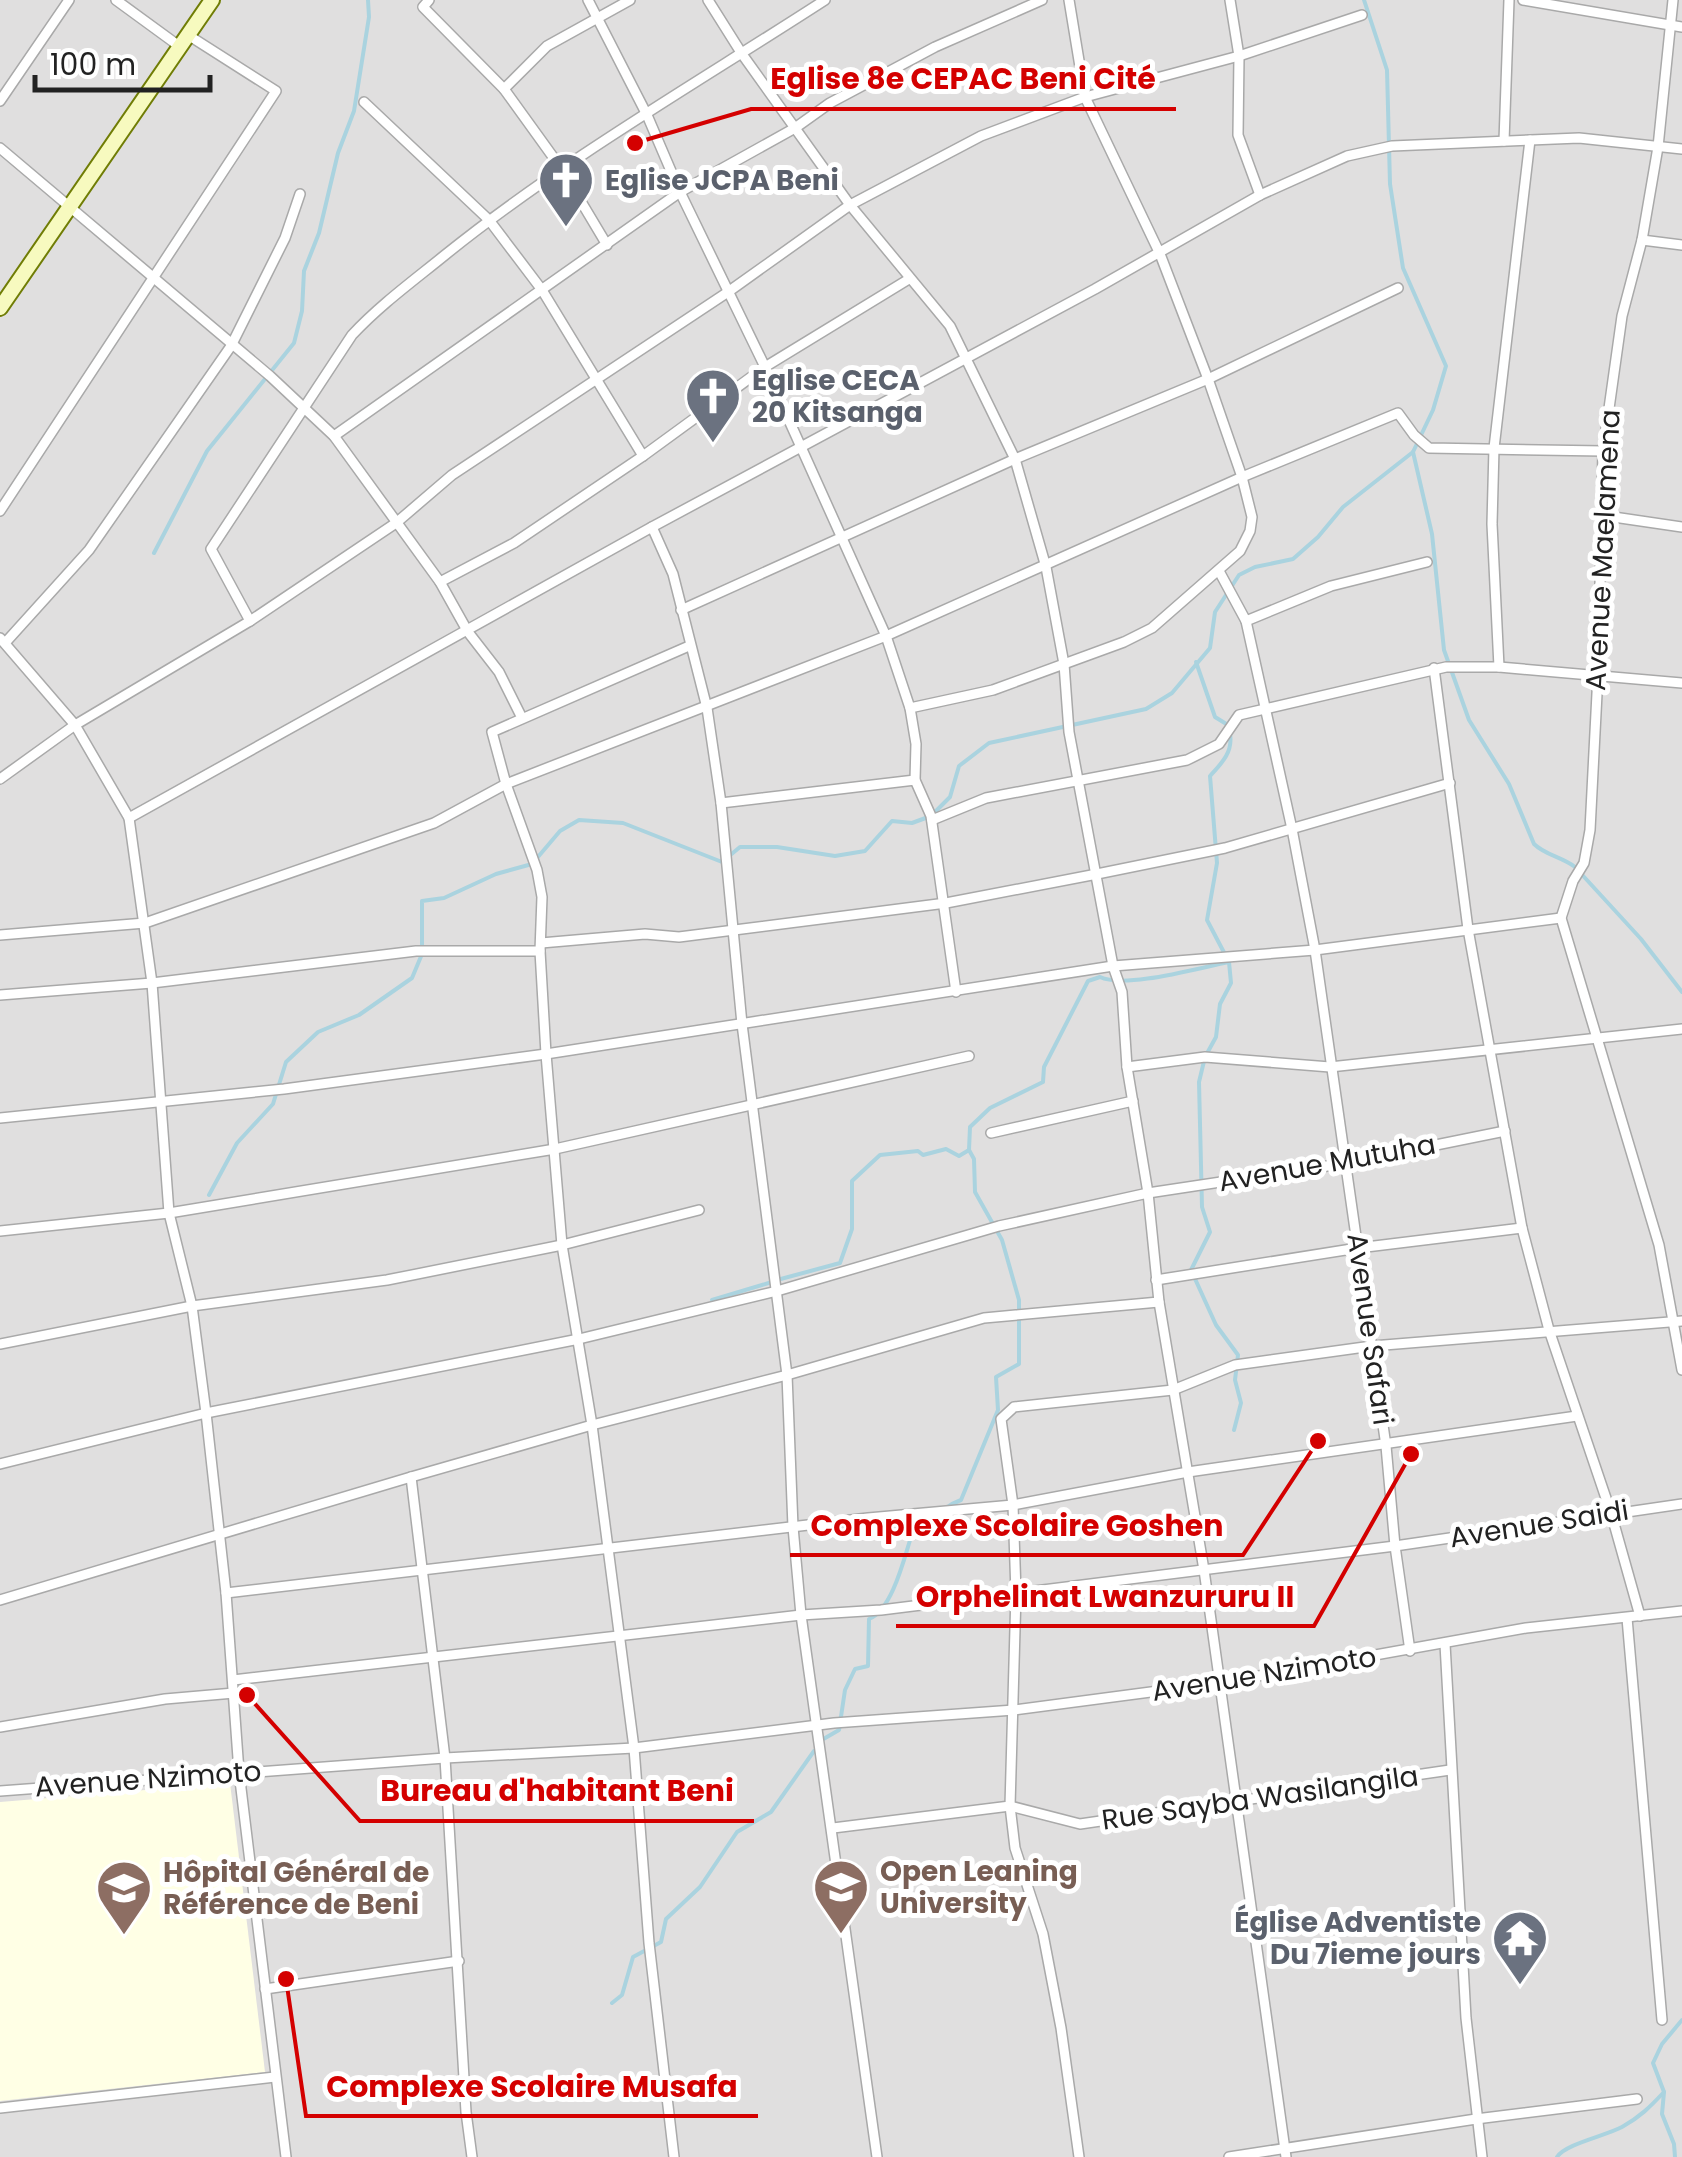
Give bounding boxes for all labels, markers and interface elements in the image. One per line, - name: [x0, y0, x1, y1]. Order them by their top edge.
- scale bar: [35, 30, 210, 92]
- text: 100 m: [50, 43, 136, 86]
- callout: Eglise 8e CEPAC Beni Cité: [751, 49, 1176, 109]
- text: Eglise 8e CEPAC Beni Cité: [770, 57, 1156, 100]
- church icon: Eglise JCPA Beni: [536, 150, 596, 229]
- place label: Eglise JCPA Beni: [605, 161, 839, 200]
- place label: Eglise CECA 20 Kitsanga: [752, 361, 923, 432]
- church icon: Eglise CECA 20 Kitsanga: [683, 366, 743, 445]
- street label: Avenue Maelamena: [1576, 408, 1630, 692]
- street label: Avenue Mutuha: [1215, 1125, 1439, 1201]
- street label: Avenue Safari: [1337, 1231, 1403, 1427]
- street label: Avenue Saidi: [1447, 1491, 1631, 1557]
- callout: Complexe Scolaire Goshen: [790, 1495, 1243, 1555]
- text: Complexe Scolaire Goshen: [810, 1504, 1224, 1547]
- callout: Orphelinat Lwanzururu II: [896, 1566, 1314, 1626]
- text: Orphelinat Lwanzururu II: [916, 1575, 1294, 1618]
- street label: Avenue Nzimoto: [1149, 1637, 1379, 1711]
- street label: Avenue Nzimoto: [34, 1752, 262, 1806]
- street label: Rue Sayba Wasilangila: [1099, 1756, 1421, 1840]
- callout: Bureau d'habitant Beni: [360, 1761, 754, 1821]
- text: Bureau d'habitant Beni: [380, 1769, 734, 1812]
- place label: Open Leaning University: [880, 1852, 1078, 1923]
- place label: Hôpital Général de Référence de Beni: [163, 1853, 429, 1924]
- school or university icon: Open Leaning University: [811, 1857, 871, 1936]
- school or university icon: Hôpital Général de Référence de Beni: [94, 1858, 154, 1937]
- place label: Église Adventiste Du 7ieme jours: [1234, 1903, 1481, 1974]
- temple icon: Église Adventiste Du 7ieme jours: [1490, 1908, 1550, 1987]
- callout: Complexe Scolaire Musafa: [306, 2056, 758, 2116]
- text: Complexe Scolaire Musafa: [326, 2065, 738, 2108]

